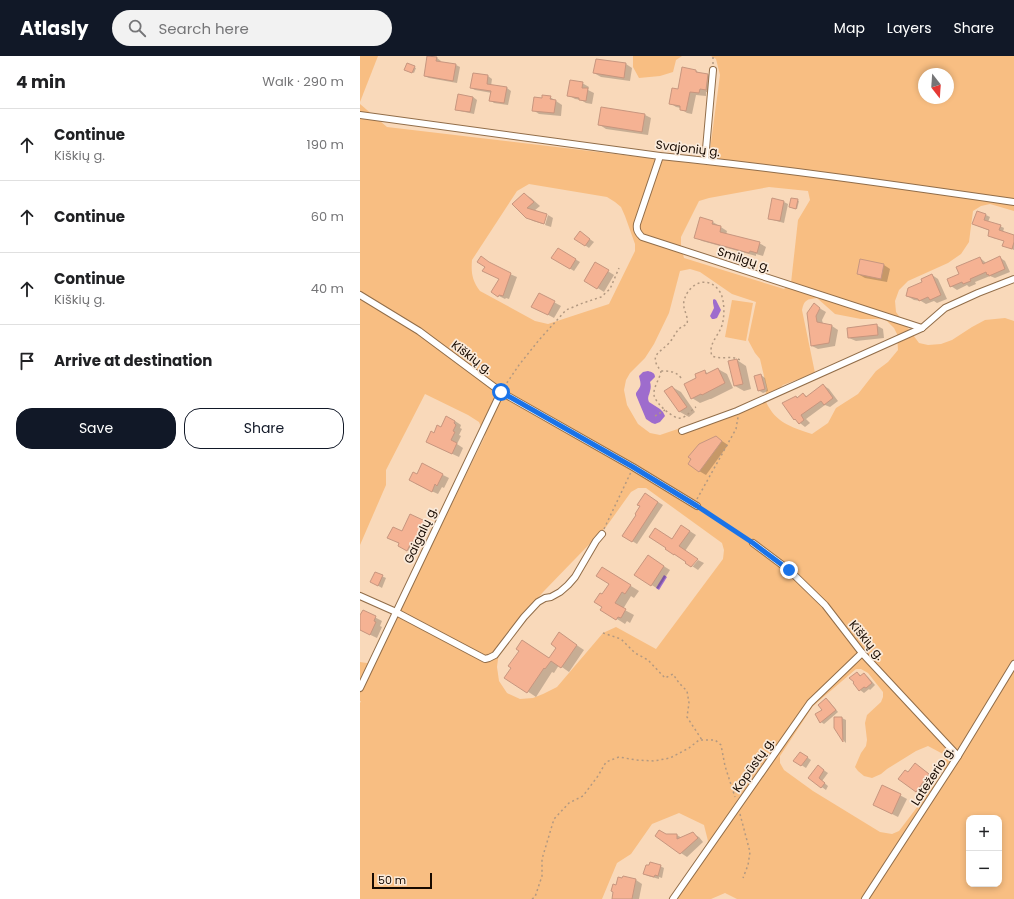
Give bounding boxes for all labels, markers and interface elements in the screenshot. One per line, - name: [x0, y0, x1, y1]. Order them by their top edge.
- search box: [112, 10, 392, 46]
- text: Atlasly: [20, 15, 88, 42]
- icon: search: [126, 17, 148, 39]
- text: Search here: [158, 18, 249, 39]
- text: Map: [834, 18, 865, 38]
- text: Layers: [887, 18, 931, 38]
- text: Share: [953, 18, 994, 38]
- north arrow: [918, 68, 954, 104]
- text: 4 min: [16, 70, 66, 94]
- text: Walk · 290 m: [262, 72, 344, 91]
- text: Continue: [54, 124, 125, 145]
- icon: ahead: [16, 134, 38, 156]
- text: 190 m: [307, 135, 344, 154]
- street label: Svajonių g.: [655, 136, 721, 160]
- text: Kiškių g.: [54, 146, 105, 165]
- icon: ahead: [16, 206, 38, 228]
- text: Continue: [54, 206, 125, 227]
- text: 60 m: [311, 207, 344, 226]
- street label: Smilgų g.: [715, 242, 773, 276]
- text: Continue: [54, 268, 125, 289]
- icon: ahead: [16, 278, 38, 300]
- text: 40 m: [311, 279, 344, 298]
- text: Kiškių g.: [54, 290, 105, 309]
- street label: Kiškių g.: [448, 336, 496, 378]
- icon: arrive: [16, 350, 38, 372]
- text: Arrive at destination: [54, 350, 212, 371]
- route start: [492, 383, 510, 401]
- button: Save: [16, 408, 176, 449]
- button: Share: [184, 408, 344, 449]
- street label: Gaigalų g.: [399, 504, 441, 566]
- route end: [780, 561, 798, 579]
- street label: Kiškių g.: [845, 617, 889, 663]
- street label: Kopūstų g.: [728, 734, 778, 796]
- street label: Latežerio g.: [907, 743, 957, 809]
- map controls: [966, 815, 1002, 887]
- button: +: [966, 815, 1002, 851]
- button: −: [966, 851, 1002, 887]
- scale bar: [372, 871, 432, 890]
- text: 50 m: [378, 872, 406, 888]

